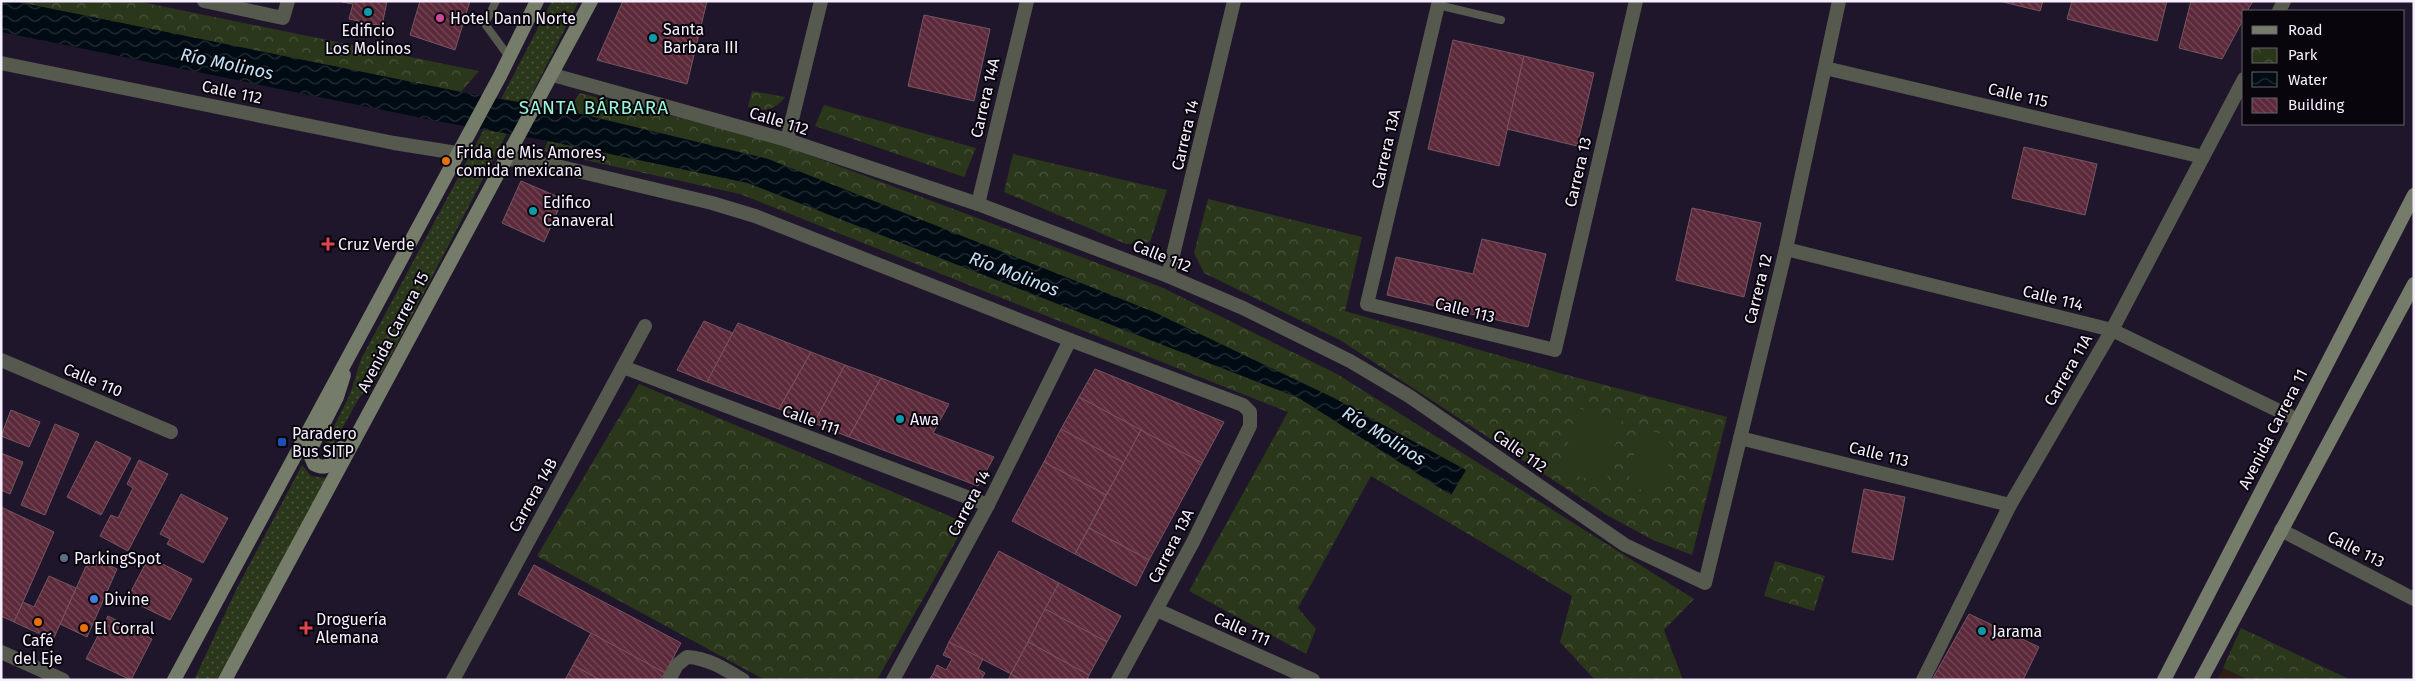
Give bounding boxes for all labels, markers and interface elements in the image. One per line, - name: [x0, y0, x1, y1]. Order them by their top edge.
- marker: Edificio Los Molinos: [362, 6, 374, 18]
- place label: Hotel Dann Norte: [450, 9, 576, 28]
- legend: [2242, 10, 2405, 125]
- marker: Hotel Dann Norte: [434, 12, 446, 24]
- place label: Santa Barbara III: [663, 20, 738, 57]
- place label: Edificio Los Molinos: [325, 21, 411, 58]
- text: Road: [2288, 21, 2323, 39]
- marker: Santa Barbara III: [647, 32, 659, 44]
- water label: Río Molinos: [178, 43, 276, 85]
- text: Park: [2288, 46, 2318, 64]
- street label: Carrera 14A: [967, 55, 1004, 140]
- text: Water: [2288, 71, 2327, 89]
- street label: Calle 112: [200, 76, 264, 108]
- street label: Calle 115: [1986, 79, 2050, 111]
- district label: SANTA BÁRBARA: [519, 96, 669, 119]
- text: Building: [2288, 96, 2344, 114]
- street label: Carrera 14: [1168, 97, 1202, 172]
- street label: Calle 112: [747, 103, 811, 139]
- street label: Carrera 13A: [1368, 107, 1405, 190]
- street label: Carrera 13: [1561, 135, 1595, 209]
- place label: Frida de Mis Amores, comida mexicana: [456, 143, 606, 180]
- marker: Frida de Mis Amores, comida mexicana: [440, 155, 452, 167]
- place label: Edifico Canaveral: [543, 193, 614, 230]
- marker: Edifico Canaveral: [527, 205, 539, 217]
- place label: Cruz Verde: [338, 235, 415, 254]
- street label: Calle 112: [1130, 236, 1194, 276]
- marker: Cruz Verde: [322, 238, 334, 250]
- water label: Río Molinos: [966, 247, 1062, 301]
- street label: Carrera 12: [1740, 252, 1776, 326]
- street label: Avenida Carrera 15: [353, 269, 433, 395]
- street label: Calle 114: [2021, 281, 2086, 315]
- street label: Calle 113: [1433, 293, 1497, 327]
- street label: Carrera 11A: [2040, 330, 2097, 409]
- street label: Calle 110: [61, 359, 125, 401]
- street label: Avenida Carrera 11: [2234, 366, 2312, 492]
- street label: Calle 111: [780, 401, 842, 439]
- water label: Río Molinos: [1338, 402, 1430, 470]
- place label: Awa: [910, 410, 939, 429]
- marker: Awa: [894, 413, 906, 425]
- place label: Paradero Bus SITP: [292, 424, 357, 461]
- street label: Calle 112: [1490, 426, 1551, 476]
- marker: Paradero Bus SITP: [276, 436, 288, 448]
- street label: Calle 113: [1847, 437, 1911, 471]
- street label: Carrera 14B: [505, 454, 561, 535]
- street label: Carrera 14: [944, 466, 995, 539]
- street label: Carrera 13A: [1144, 505, 1198, 586]
- street label: Calle 113: [2324, 527, 2388, 571]
- place label: ParkingSpot: [74, 549, 161, 568]
- marker: ParkingSpot: [58, 552, 70, 564]
- place label: Divine: [104, 590, 149, 609]
- marker: Divine: [88, 593, 100, 605]
- street label: Calle 111: [1211, 608, 1273, 650]
- place label: Droguería Alemana: [316, 610, 387, 647]
- marker: Café del Eje: [32, 616, 44, 628]
- place label: El Corral: [94, 619, 155, 638]
- marker: El Corral: [78, 622, 90, 634]
- marker: Droguería Alemana: [300, 622, 312, 634]
- place label: Jarama: [1992, 622, 2042, 641]
- marker: Jarama: [1976, 625, 1988, 637]
- place label: Café del Eje: [14, 631, 62, 668]

